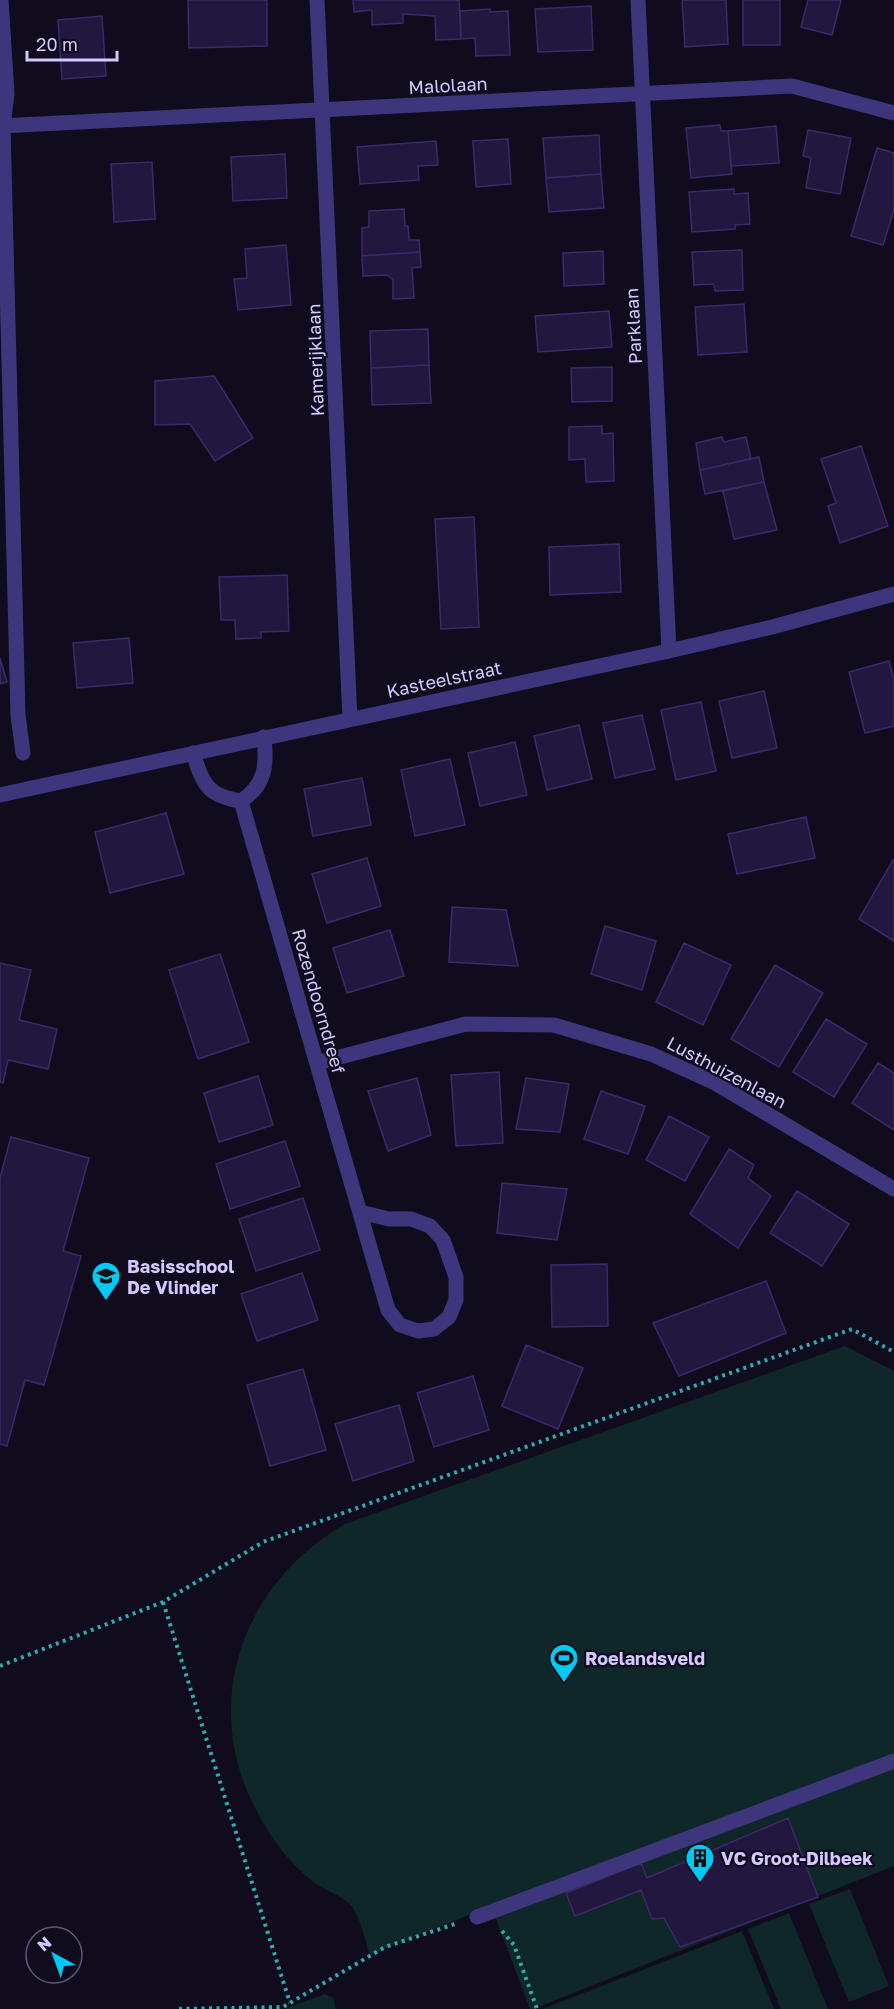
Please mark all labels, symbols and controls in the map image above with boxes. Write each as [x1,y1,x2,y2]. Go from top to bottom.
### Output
scale bar [27,24,117,62]
text: 20 m [36,33,78,55]
street label: Malolaan [408,72,488,98]
street label: Parklaan [620,287,646,365]
street label: Kamerijklaan [302,303,328,417]
street label: Kasteelstraat [385,656,503,702]
street label: Rozendoorndreef [288,926,350,1076]
street label: Lusthuizenlaan [663,1031,791,1113]
place label: Basisschool De Vlinder [127,1255,234,1298]
school or university icon: Basisschool De Vlinder [90,1260,122,1302]
sports icon: Roelandsveld [548,1642,580,1684]
place label: Roelandsveld [585,1647,705,1669]
building icon: VC Groot-Dilbeek [684,1842,716,1884]
place label: VC Groot-Dilbeek [721,1847,873,1869]
north arrow [24,1925,84,1985]
text: N [33,1932,55,1955]

